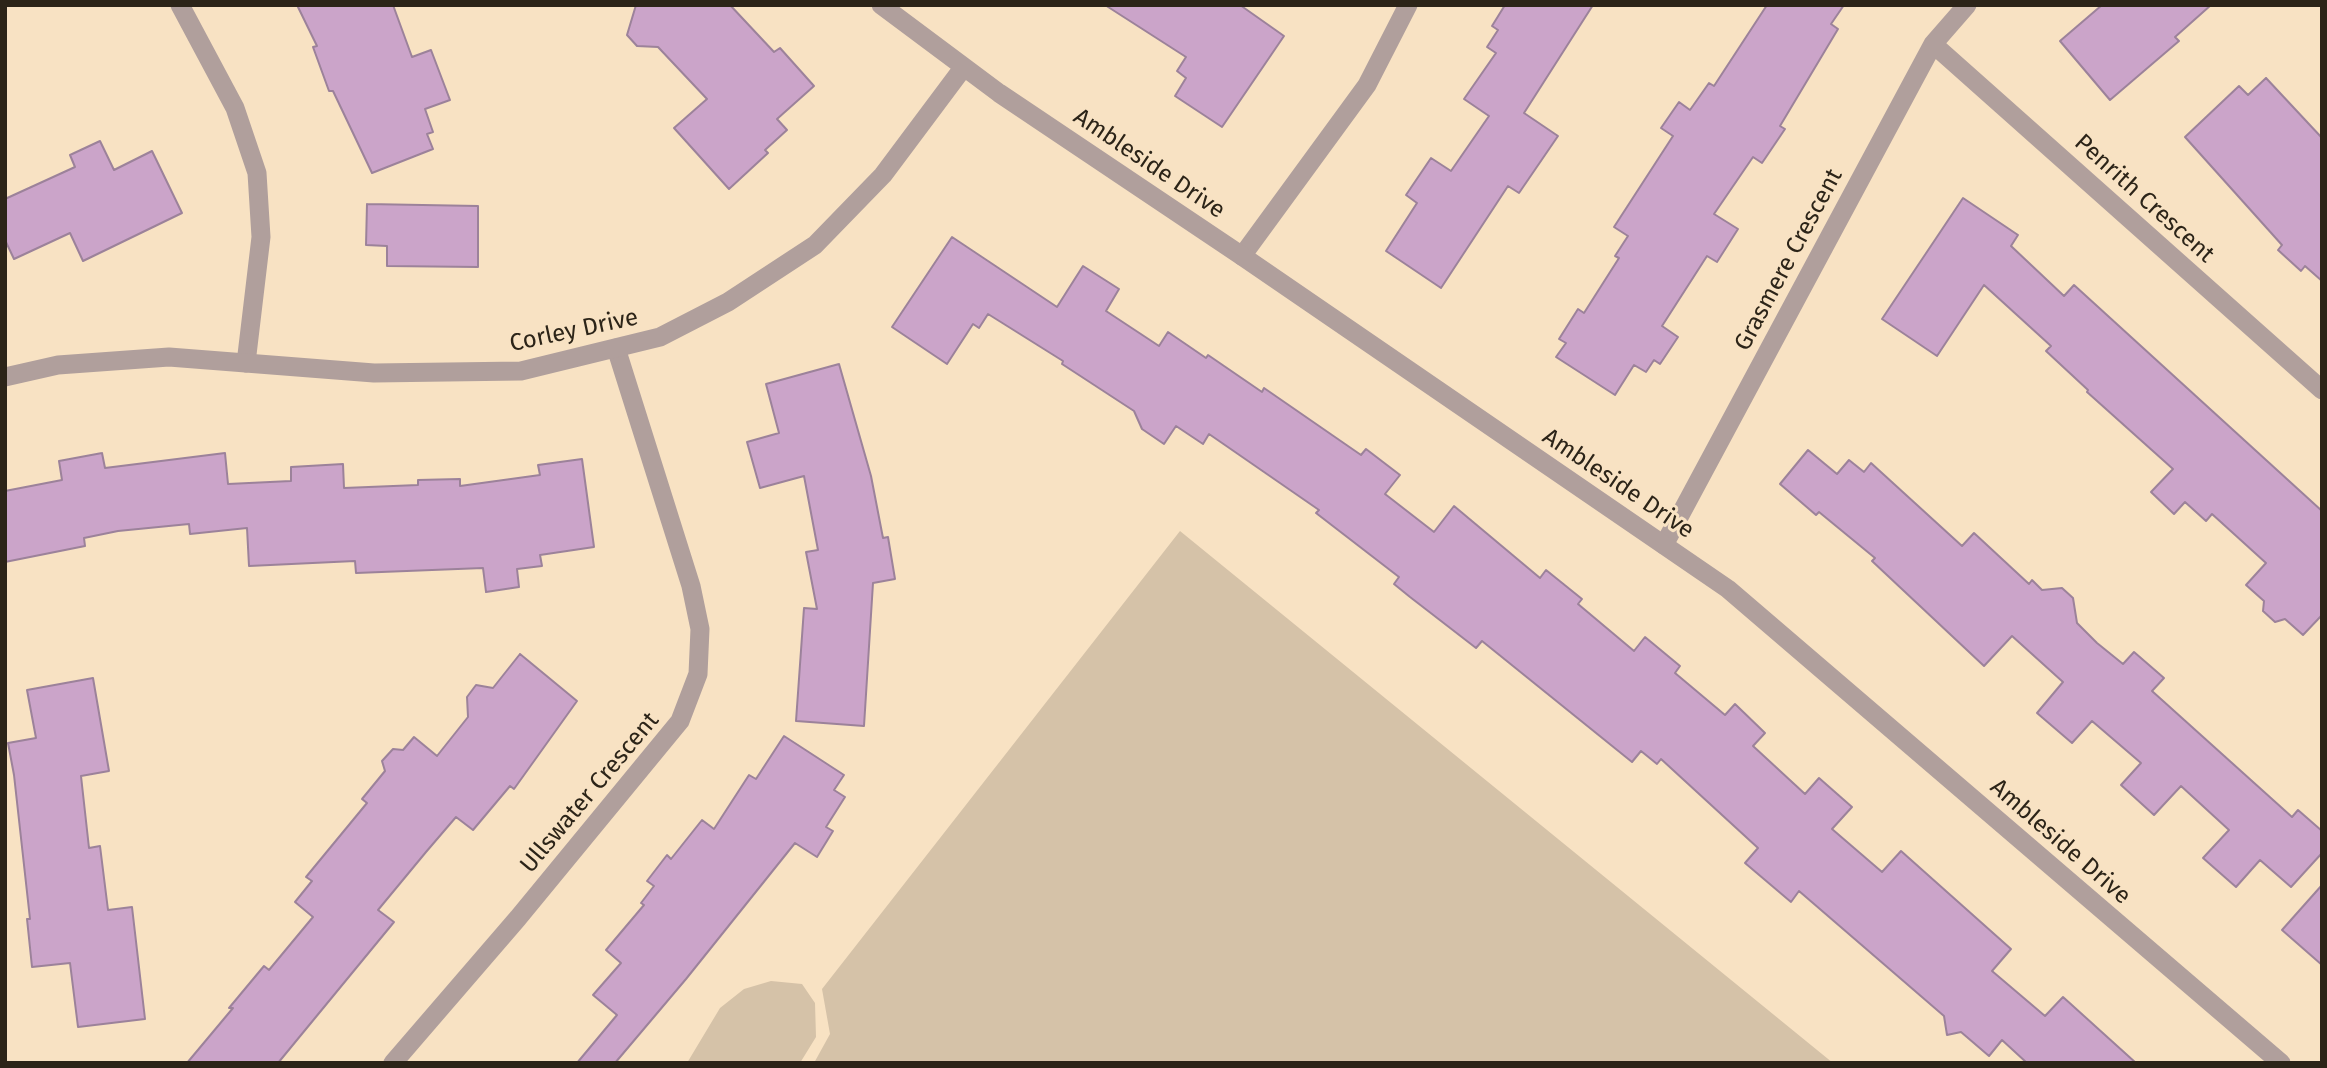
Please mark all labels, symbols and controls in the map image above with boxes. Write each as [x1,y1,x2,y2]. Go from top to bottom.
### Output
street label: Ambleside Drive [1068,103,1230,225]
street label: Penrith Crescent [2068,129,2220,269]
street label: Grasmere Crescent [1729,164,1849,356]
street label: Corley Drive [507,303,641,359]
street label: Ambleside Drive [1537,423,1699,545]
street label: Ullswater Crescent [514,707,666,879]
street label: Ambleside Drive [1984,773,2136,911]

